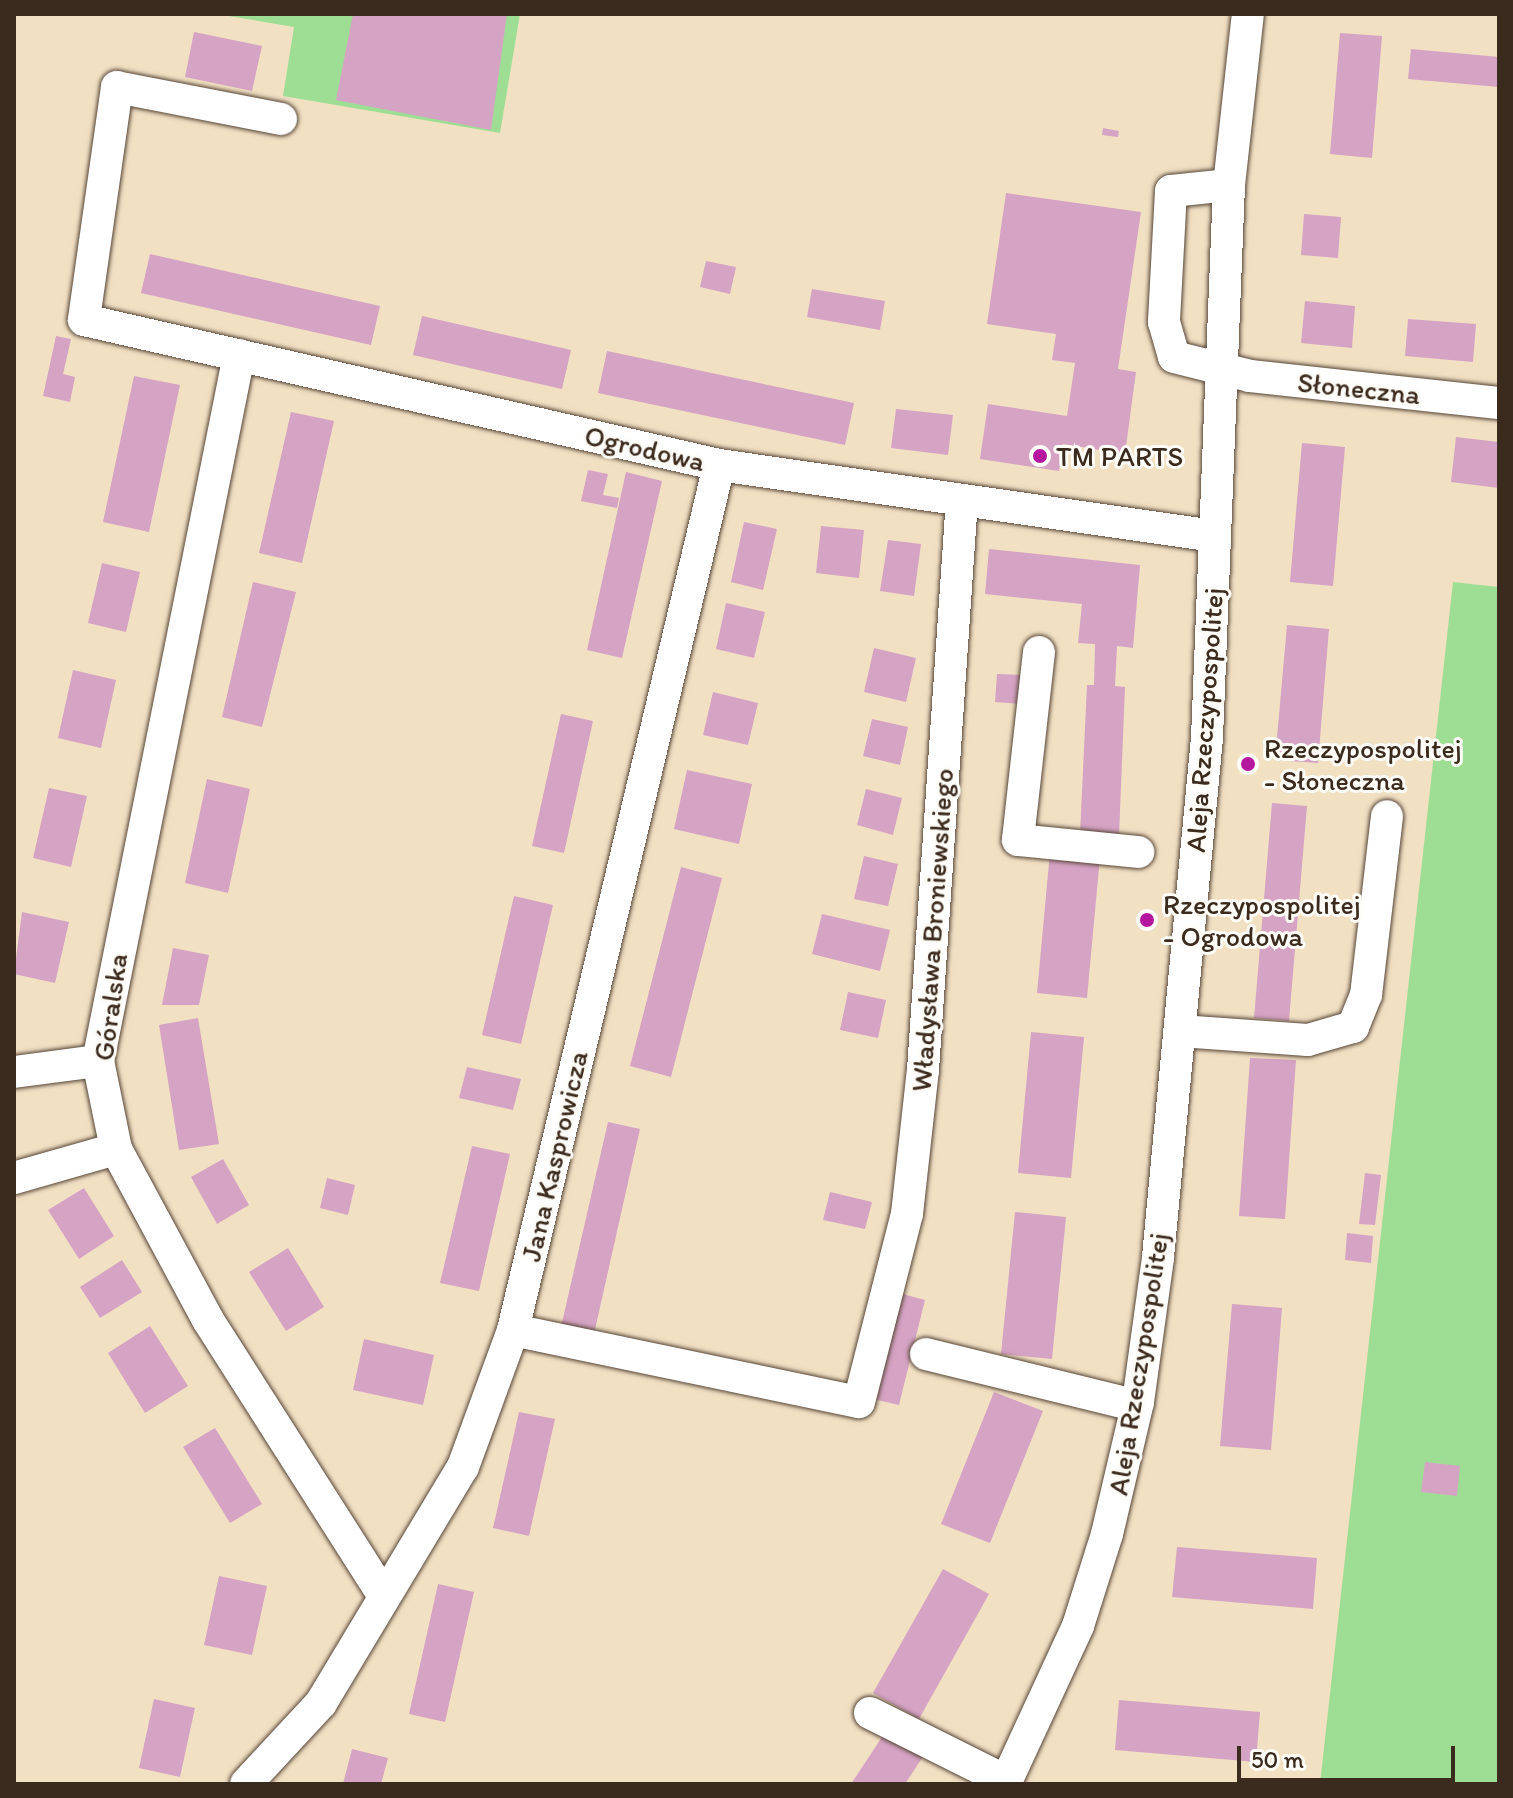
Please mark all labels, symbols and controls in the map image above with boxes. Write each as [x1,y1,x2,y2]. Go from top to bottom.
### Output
street label: Słoneczna [1296,365,1422,411]
street label: Ogrodowa [581,418,709,478]
place label: TM PARTS [1056,439,1182,473]
marker: TM PARTS [1031,447,1049,465]
street label: Aleja Rzeczypospolitej [1178,587,1230,853]
place label: Rzeczypospolitej - Słoneczna [1264,731,1462,797]
marker: Rzeczypospolitej - Słoneczna [1239,755,1257,773]
street label: Władysława Broniewskiego [904,768,960,1092]
place label: Rzeczypospolitej - Ogrodowa [1163,887,1361,953]
marker: Rzeczypospolitej - Ogrodowa [1138,911,1156,929]
street label: Góralska [86,951,134,1063]
street label: Jana Kasprowicza [514,1048,594,1264]
street label: Aleja Rzeczypospolitej [1101,1231,1175,1497]
scale bar [1241,1730,1459,1780]
text: 50 m [1251,1745,1304,1774]

